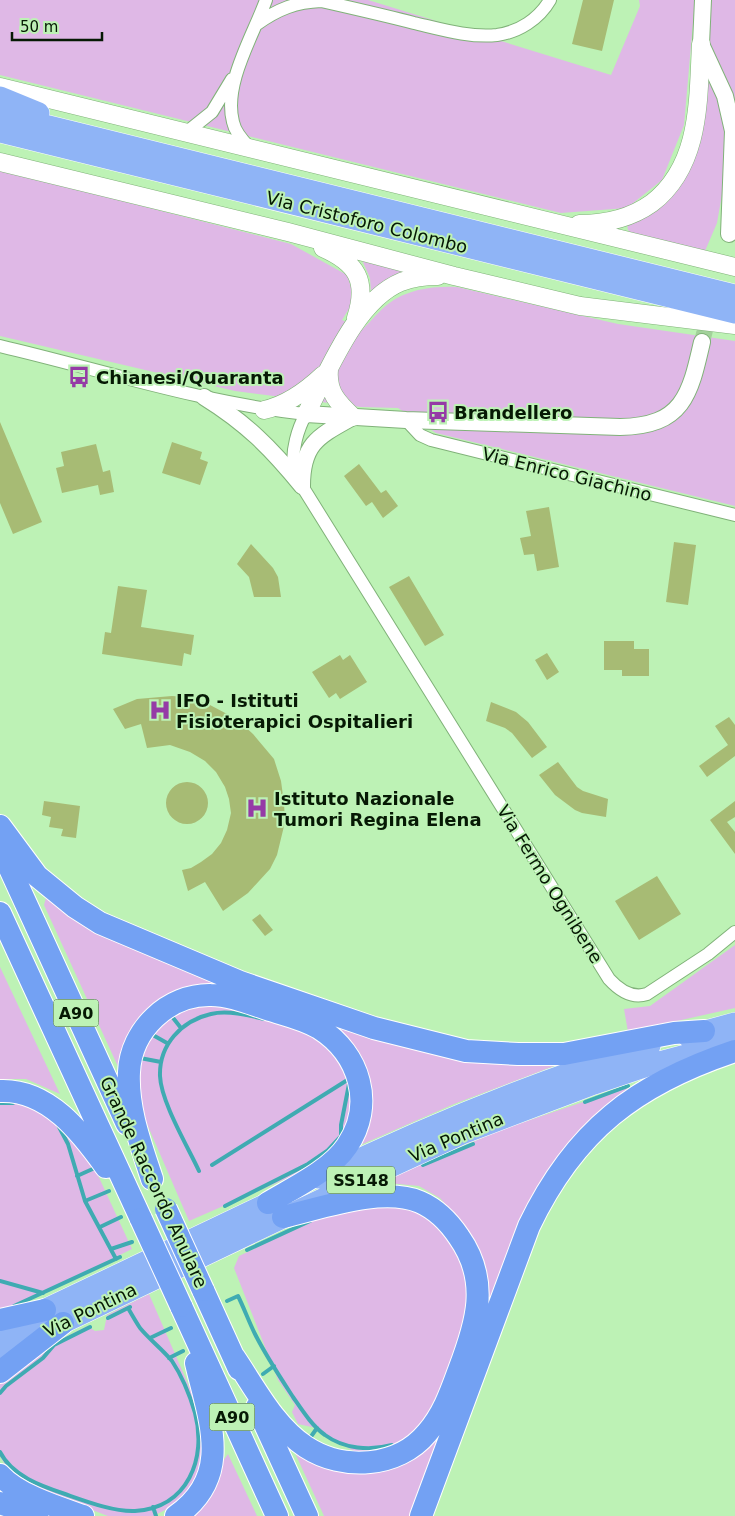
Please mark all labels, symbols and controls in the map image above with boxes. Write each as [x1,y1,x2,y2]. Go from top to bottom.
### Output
scale bar [12,10,102,42]
text: 50 m [20,18,58,36]
street label: Via Cristoforo Colombo [264,187,470,257]
bus stop icon: Chianesi/Quaranta [66,364,92,390]
place label: Chianesi/Quaranta [96,367,284,388]
bus stop icon: Brandellero [425,399,451,425]
place label: Brandellero [454,402,572,423]
street label: Via Enrico Giachino [480,443,654,505]
place label: IFO - Istituti Fisioterapici Ospitalieri [176,690,413,732]
hospital icon: IFO - Istituti Fisioterapici Ospitalieri [147,697,173,723]
place label: Istituto Nazionale Tumori Regina Elena [274,788,482,830]
hospital icon: Istituto Nazionale Tumori Regina Elena [244,795,270,821]
street label: Via Fermo Ognibene [493,801,607,967]
road number: A90 [54,1000,98,1026]
street label: Grande Raccordo Anulare [96,1073,212,1291]
street label: Via Pontina [405,1108,507,1166]
road number: SS148 [327,1166,395,1194]
street label: Via Pontina [40,1278,140,1342]
road number: A90 [210,1404,254,1430]

